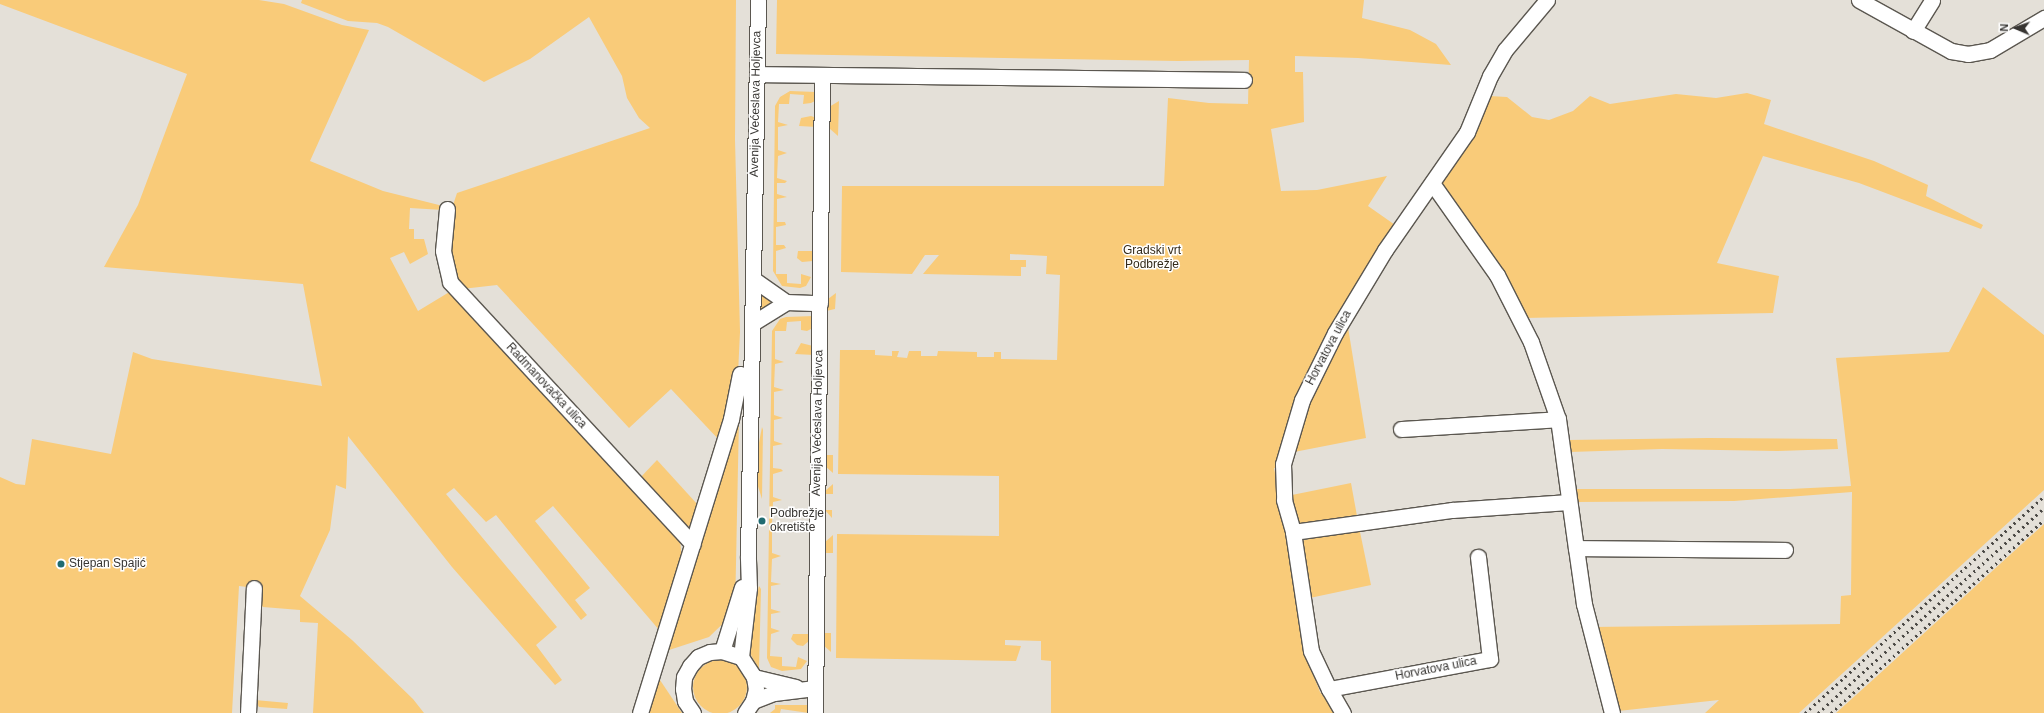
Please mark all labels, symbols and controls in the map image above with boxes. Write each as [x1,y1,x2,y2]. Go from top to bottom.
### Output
north arrow [1996,8,2036,48]
text: N [1998,23,2010,32]
street label: Avenija Većeslava Holjevca [748,31,764,177]
park label: Gradski vrt Podbrežje [1123,244,1181,272]
street label: Horvatova ulica [1303,308,1355,388]
street label: Radmanovačka ulica [503,340,589,432]
street label: Avenija Većeslava Holjevca [810,350,826,496]
place label: Podbrežje okretište [770,507,824,535]
marker: Podbrežje okretište [757,516,767,526]
place label: Stjepan Spajić [69,557,146,571]
marker: Stjepan Spajić [56,559,66,569]
street label: Horvatova ulica [1394,654,1478,684]

